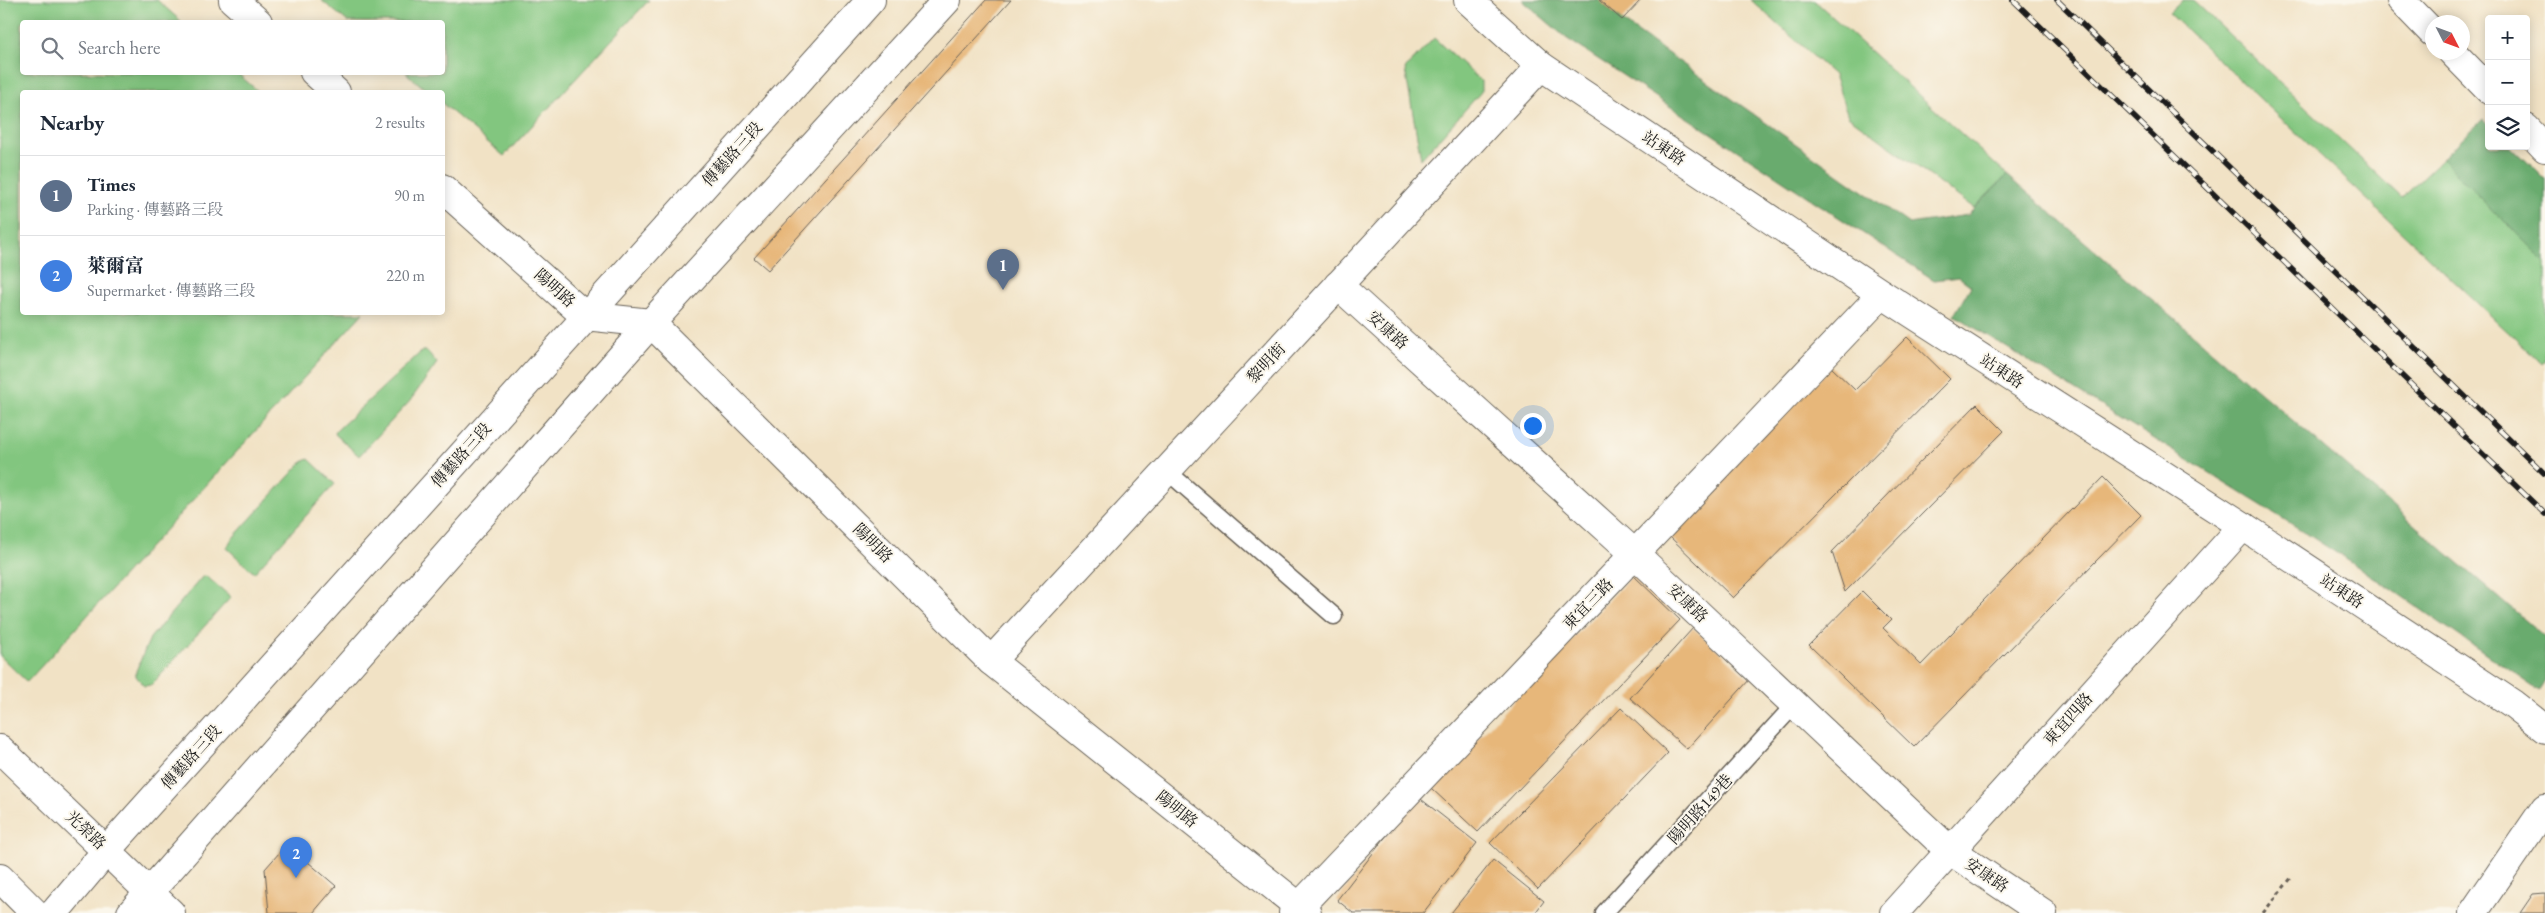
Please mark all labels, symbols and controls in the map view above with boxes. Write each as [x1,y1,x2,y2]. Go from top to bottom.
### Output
north arrow [2425,15,2470,60]
map controls [2485,15,2530,150]
button: + [2485,15,2530,60]
search box [20,20,445,75]
icon: search [38,34,66,62]
text: Search here [78,35,160,60]
button: − [2485,60,2530,105]
button: layers [2485,105,2530,150]
text: Nearby [40,109,104,136]
text: 2 results [375,112,425,133]
street label: 傳藝路三段 [697,117,767,191]
street label: 站東路 [1638,126,1690,170]
text: Times [87,172,136,197]
text: 1 [52,185,60,206]
text: 90 m [394,185,425,206]
text: Parking · 傳藝路三段 [87,199,223,220]
pin: 1 [987,249,1019,290]
text: 萊爾富 [87,253,144,278]
street label: 陽明路 [530,264,580,312]
text: 2 [52,265,60,286]
text: 220 m [386,265,425,286]
text: Supermarket · 傳藝路三段 [87,280,255,301]
street label: 安康路 [1363,306,1413,354]
street label: 黎明街 [1242,338,1290,388]
street label: 站東路 [1976,349,2028,393]
your location [1520,413,1546,439]
street label: 傳藝路三段 [426,418,496,492]
street label: 陽明路 [849,519,897,567]
street label: 站東路 [2316,569,2368,613]
street label: 東宜三路 [1558,574,1618,634]
street label: 安康路 [1663,579,1713,627]
street label: 東宜四路 [2039,688,2097,750]
street label: 傳藝路三段 [156,720,226,794]
street label: 陽明路149巷 [1663,770,1737,848]
street label: 陽明路 [1152,786,1202,832]
street label: 光榮路 [61,806,111,854]
pin: 2 [280,837,312,878]
street label: 安康路 [1961,853,2013,897]

